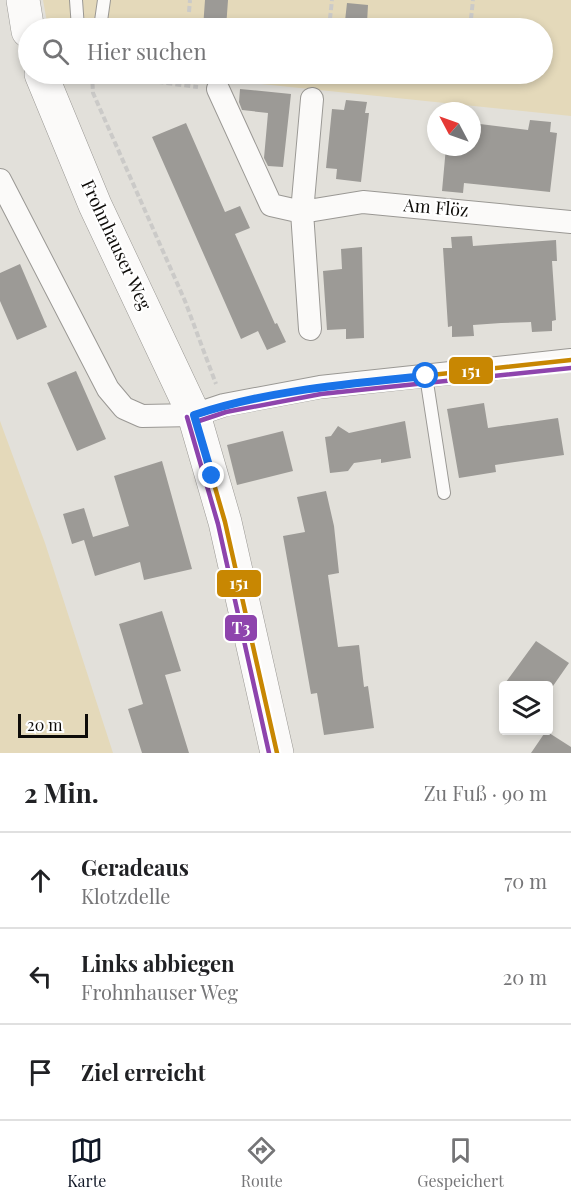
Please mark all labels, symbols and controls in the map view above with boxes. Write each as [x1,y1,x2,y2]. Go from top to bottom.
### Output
search box [18,18,553,84]
icon: search [39,35,72,68]
text: Hier suchen [87,36,207,66]
north arrow [427,102,481,156]
street label: Frohnhauser Weg [76,175,158,314]
street label: Am Flöz [402,192,470,222]
line badge: 151 [448,356,494,385]
text: 151 [461,360,481,381]
route start [412,362,438,388]
route end [198,462,224,488]
line badge: 151 [216,569,262,598]
text: 151 [229,572,249,593]
line badge: T3 [224,614,258,642]
text: T3 [232,617,250,638]
map controls [499,681,553,735]
button: layers [499,681,553,735]
scale bar [18,711,88,738]
text: 20 m [27,714,62,735]
text: 2 Min. [24,775,99,810]
text: Zu Fuß · 90 m [424,779,547,806]
text: Geradeaus [81,852,189,882]
icon: ahead [24,864,57,897]
text: 70 m [504,867,547,894]
text: Klotzdelle [81,882,170,909]
text: Links abbiegen [81,948,235,978]
icon: left [24,960,57,993]
text: 20 m [503,963,547,990]
text: Frohnhauser Weg [81,978,238,1005]
icon: arrive [24,1056,57,1089]
text: Ziel erreicht [81,1057,205,1087]
tab: Karte [67,1134,106,1191]
tab: Route [241,1134,283,1191]
tab: Gespeichert [417,1134,504,1191]

